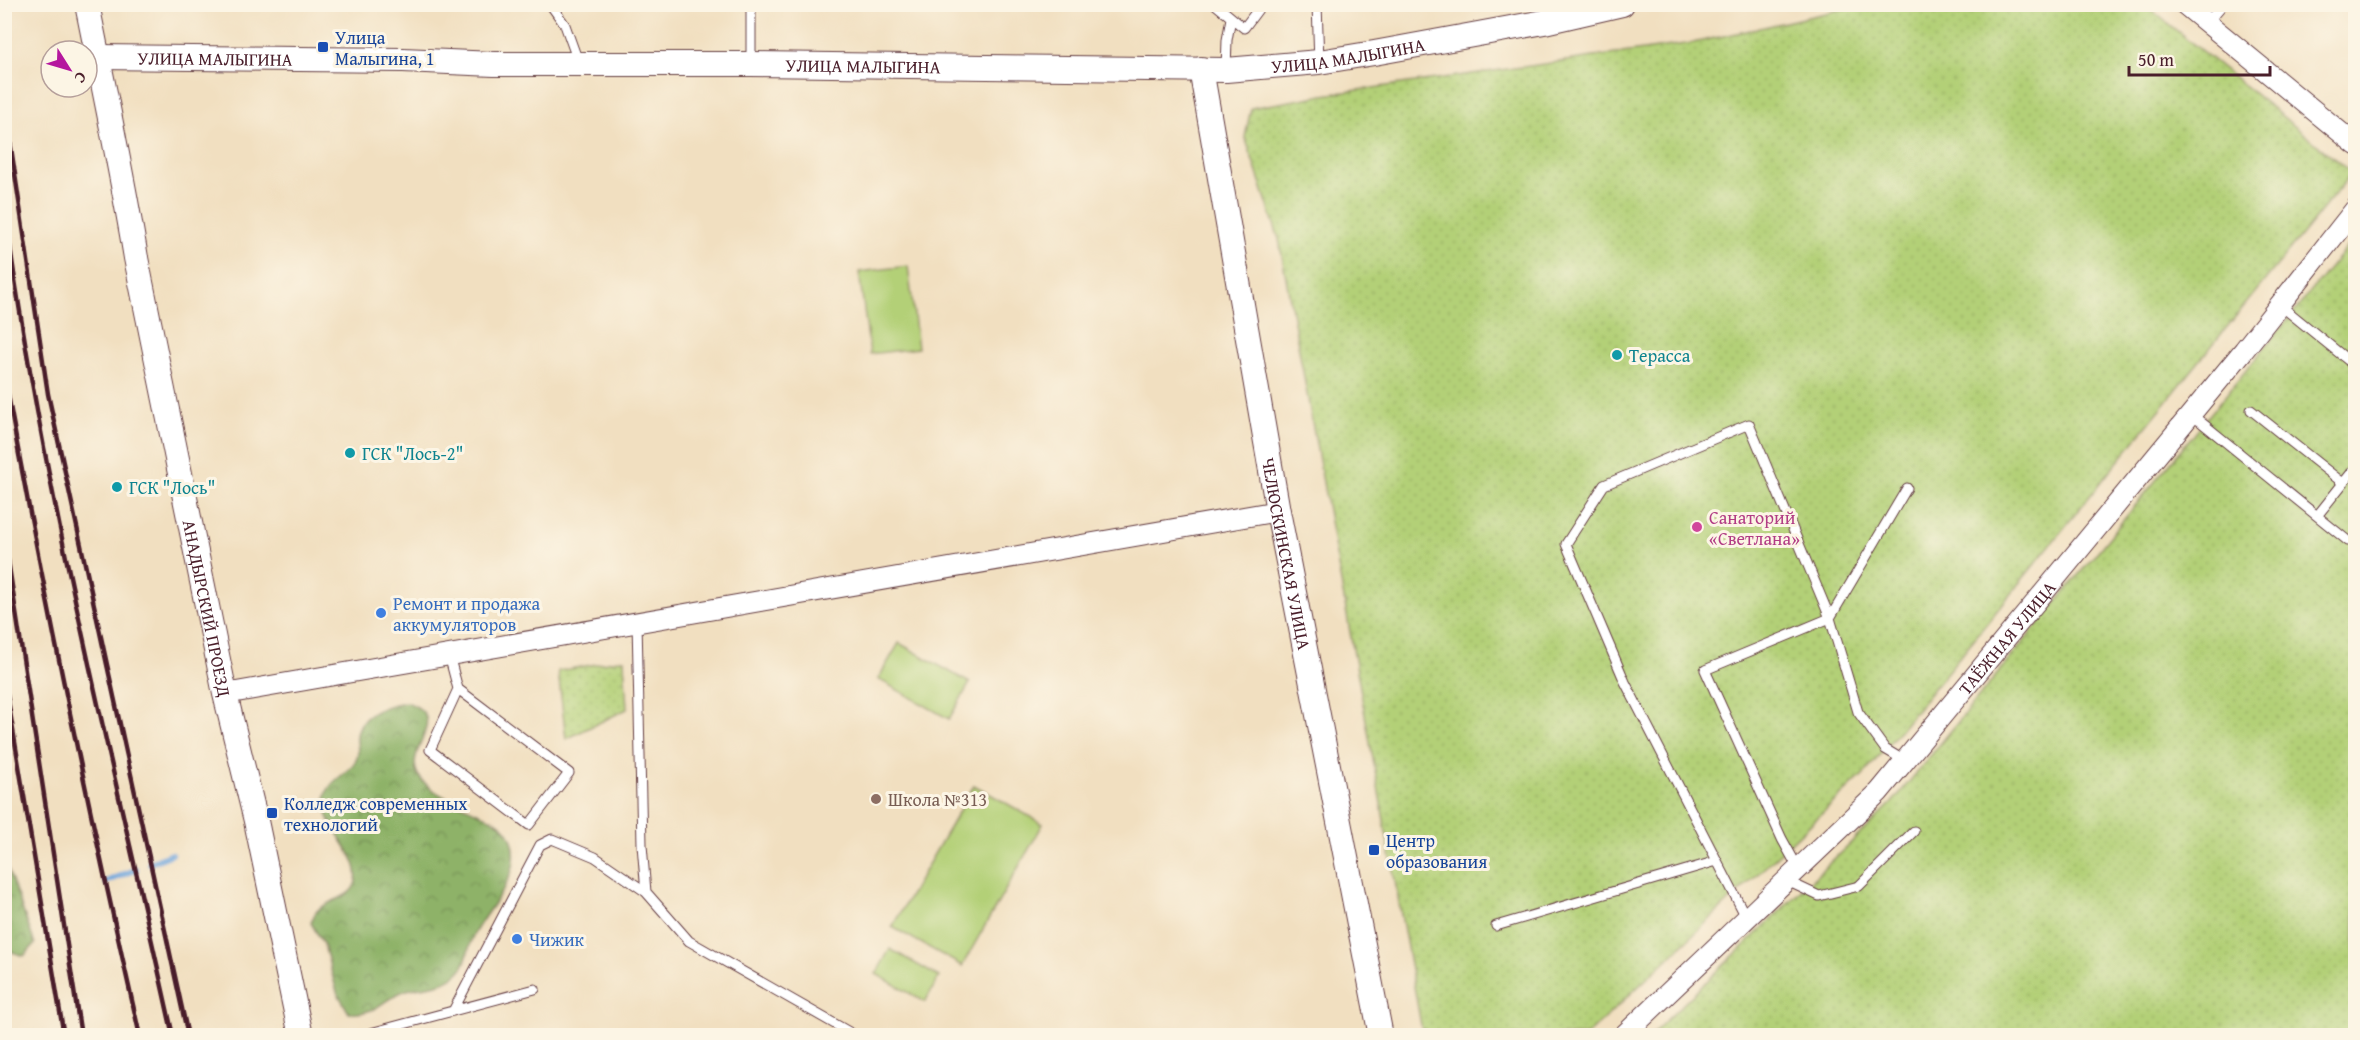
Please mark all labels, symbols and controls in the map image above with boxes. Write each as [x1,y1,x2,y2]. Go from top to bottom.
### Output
place label: Улица Малыгина, 1 [335,24,435,72]
street label: УЛИЦА МАЛЫГИНА [1270,30,1427,80]
north arrow [39,39,99,99]
scale bar [2129,39,2270,77]
marker: Улица Малыгина, 1 [316,40,330,54]
street label: УЛИЦА МАЛЫГИНА [137,44,293,72]
text: 50 m [2138,46,2174,73]
street label: УЛИЦА МАЛЫГИНА [785,51,941,80]
text: С [69,67,93,89]
place label: Терасса [1629,342,1691,369]
marker: Терасса [1610,348,1624,362]
place label: ГСК "Лось-2" [362,440,463,467]
marker: ГСК "Лось-2" [343,446,357,460]
street label: ЧЕЛЮСКИНСКАЯ УЛИЦА [1255,455,1318,652]
place label: ГСК "Лось" [129,474,215,501]
marker: ГСК "Лось" [110,480,124,494]
place label: Санаторий «Светлана» [1709,504,1800,552]
street label: АНАДЫРСКИЙ ПРОЕЗД [176,517,239,699]
marker: Санаторий «Светлана» [1690,520,1704,534]
street label: ТАЁЖНАЯ УЛИЦА [1951,575,2062,700]
place label: Ремонт и продажа аккумуляторов [393,590,541,638]
marker: Ремонт и продажа аккумуляторов [374,606,388,620]
place label: Школа №313 [888,786,987,813]
place label: Колледж современных технологий [284,790,468,838]
marker: Школа №313 [869,792,883,806]
marker: Колледж современных технологий [265,806,279,820]
place label: Центр образования [1386,827,1487,875]
marker: Центр образования [1367,843,1381,857]
place label: Чижик [529,926,585,953]
marker: Чижик [510,932,524,946]

